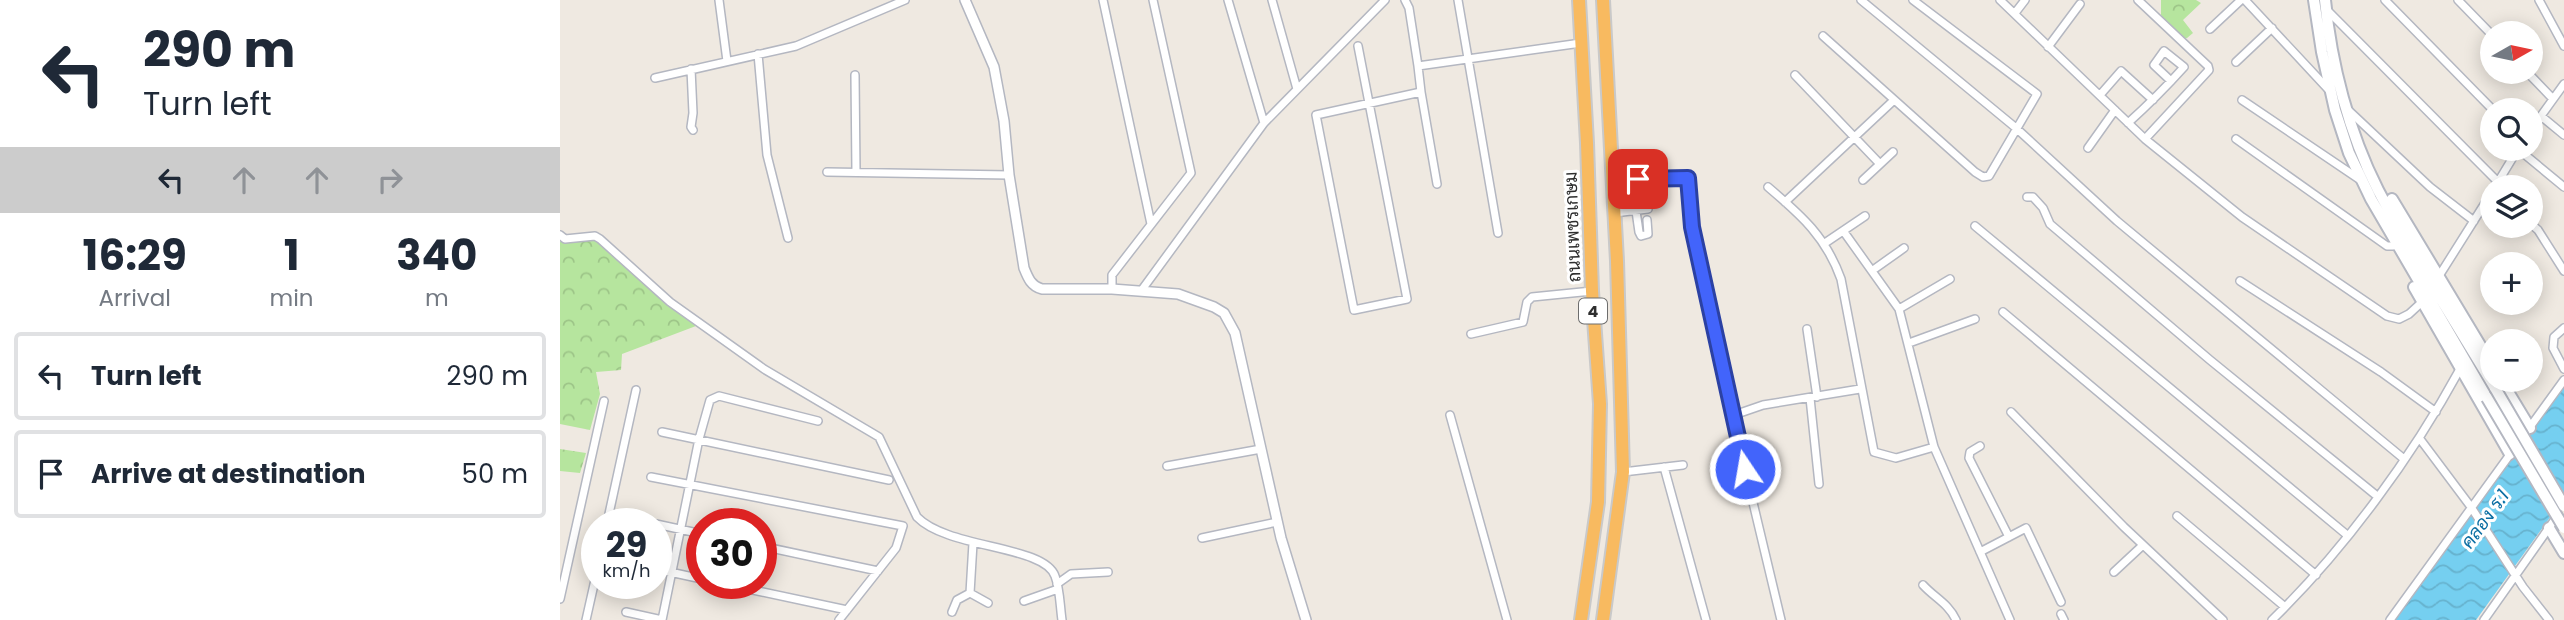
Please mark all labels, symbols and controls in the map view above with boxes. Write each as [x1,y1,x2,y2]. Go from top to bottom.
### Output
text: 290 m [143,16,295,84]
north arrow [2480,21,2543,84]
map controls [2480,21,2543,392]
icon: left [28,28,119,119]
text: Turn left [143,81,272,126]
button: search [2480,98,2543,161]
pin [1608,149,1668,209]
icon: arrive [1619,160,1657,198]
icon: left [152,161,190,199]
icon: ahead [225,161,263,199]
icon: ahead [298,161,336,199]
icon: right [371,161,409,199]
street label: ถนนเพชรเกษม [1558,171,1586,283]
button: layers [2480,175,2543,238]
text: 16:29 [83,226,187,285]
text: 1 [284,226,299,285]
text: 340 [396,226,477,285]
button: + [2480,252,2543,315]
text: Arrival [99,282,171,314]
text: min [269,282,314,314]
text: m [425,282,449,314]
road number: 4 [1579,298,1607,324]
button: − [2480,329,2543,392]
icon: left [32,357,70,395]
text: Turn left [91,358,202,394]
text: 290 m [447,358,528,394]
position arrow [1708,432,1782,506]
icon: arrive [32,455,70,493]
text: Arrive at destination [91,456,366,492]
text: 50 m [462,456,528,492]
water label: คลอง ร.1 [2454,484,2516,554]
speed limit sign: 30 [686,508,777,599]
text: 29 [606,520,647,569]
text: km/h [603,558,650,583]

